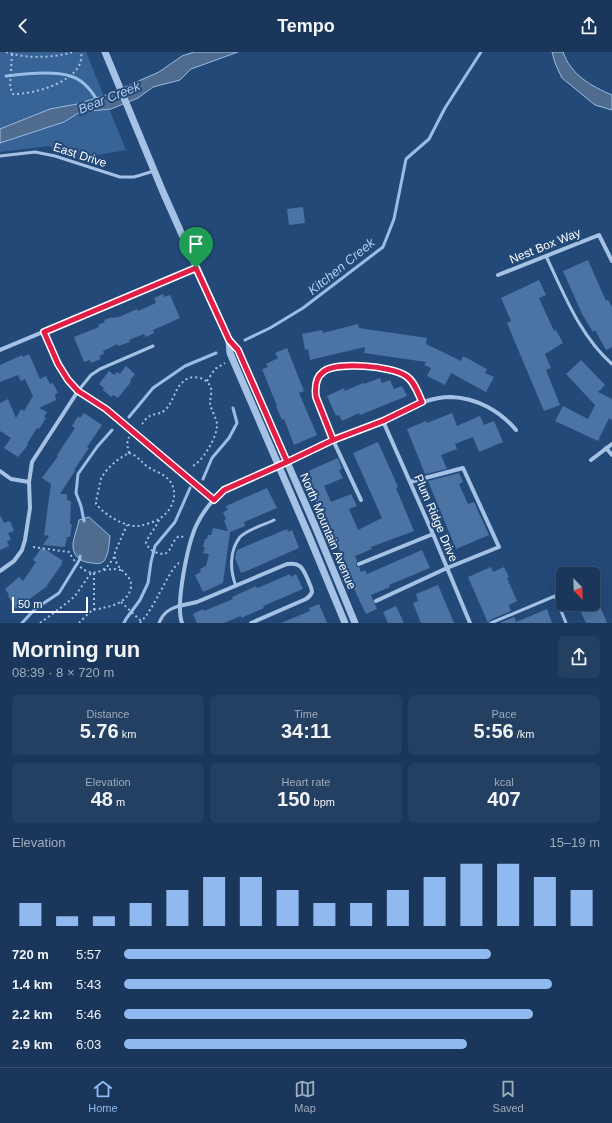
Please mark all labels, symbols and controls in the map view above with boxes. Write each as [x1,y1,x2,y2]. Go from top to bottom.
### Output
icon: back [12,15,34,37]
icon: share [578,15,600,37]
text: Tempo [277,16,335,36]
water label: Bear Creek [76,78,144,117]
street label: East Drive [52,140,109,170]
street label: Nest Box Way [507,225,583,267]
pin [179,227,213,268]
icon: arrive [185,233,207,255]
water label: Kitchen Creek [305,234,379,298]
street label: North Mountain Avenue [297,471,359,592]
street label: Plum Ridge Drive [411,472,461,564]
north arrow [556,567,600,611]
map controls [556,567,600,611]
scale bar [12,595,88,614]
text: 50 m [18,598,42,610]
button: share [558,636,600,678]
text: Morning run [12,637,140,662]
text: 08:39 · 8 × 720 m [12,665,114,680]
text: Distance [87,708,129,720]
text: Time [294,708,318,720]
text: Pace [491,708,517,720]
text: 5.76 [80,720,119,742]
text: 34:11 [281,720,331,742]
text: 5:56 [474,720,514,742]
text: km [119,728,136,740]
text: /km [514,728,534,740]
text: Elevation [85,776,131,788]
text: Heart rate [282,776,330,788]
text: kcal [494,776,514,788]
text: 48 [91,788,113,810]
text: 150 [277,788,310,810]
text: 407 [487,788,521,810]
text: m [113,796,125,808]
text: bpm [310,796,335,808]
text: Elevation [12,835,65,850]
text: 15–19 m [549,835,600,850]
text: 720 m [12,947,49,962]
text: 5:57 [76,947,101,962]
text: 1.4 km [12,977,52,992]
text: 5:43 [76,977,101,992]
text: 2.2 km [12,1007,52,1022]
text: 5:46 [76,1007,101,1022]
text: 2.9 km [12,1037,52,1052]
text: 6:03 [76,1037,101,1052]
tab: Home [88,1078,118,1114]
tab: Map [294,1078,316,1114]
tab: Saved [493,1078,524,1114]

